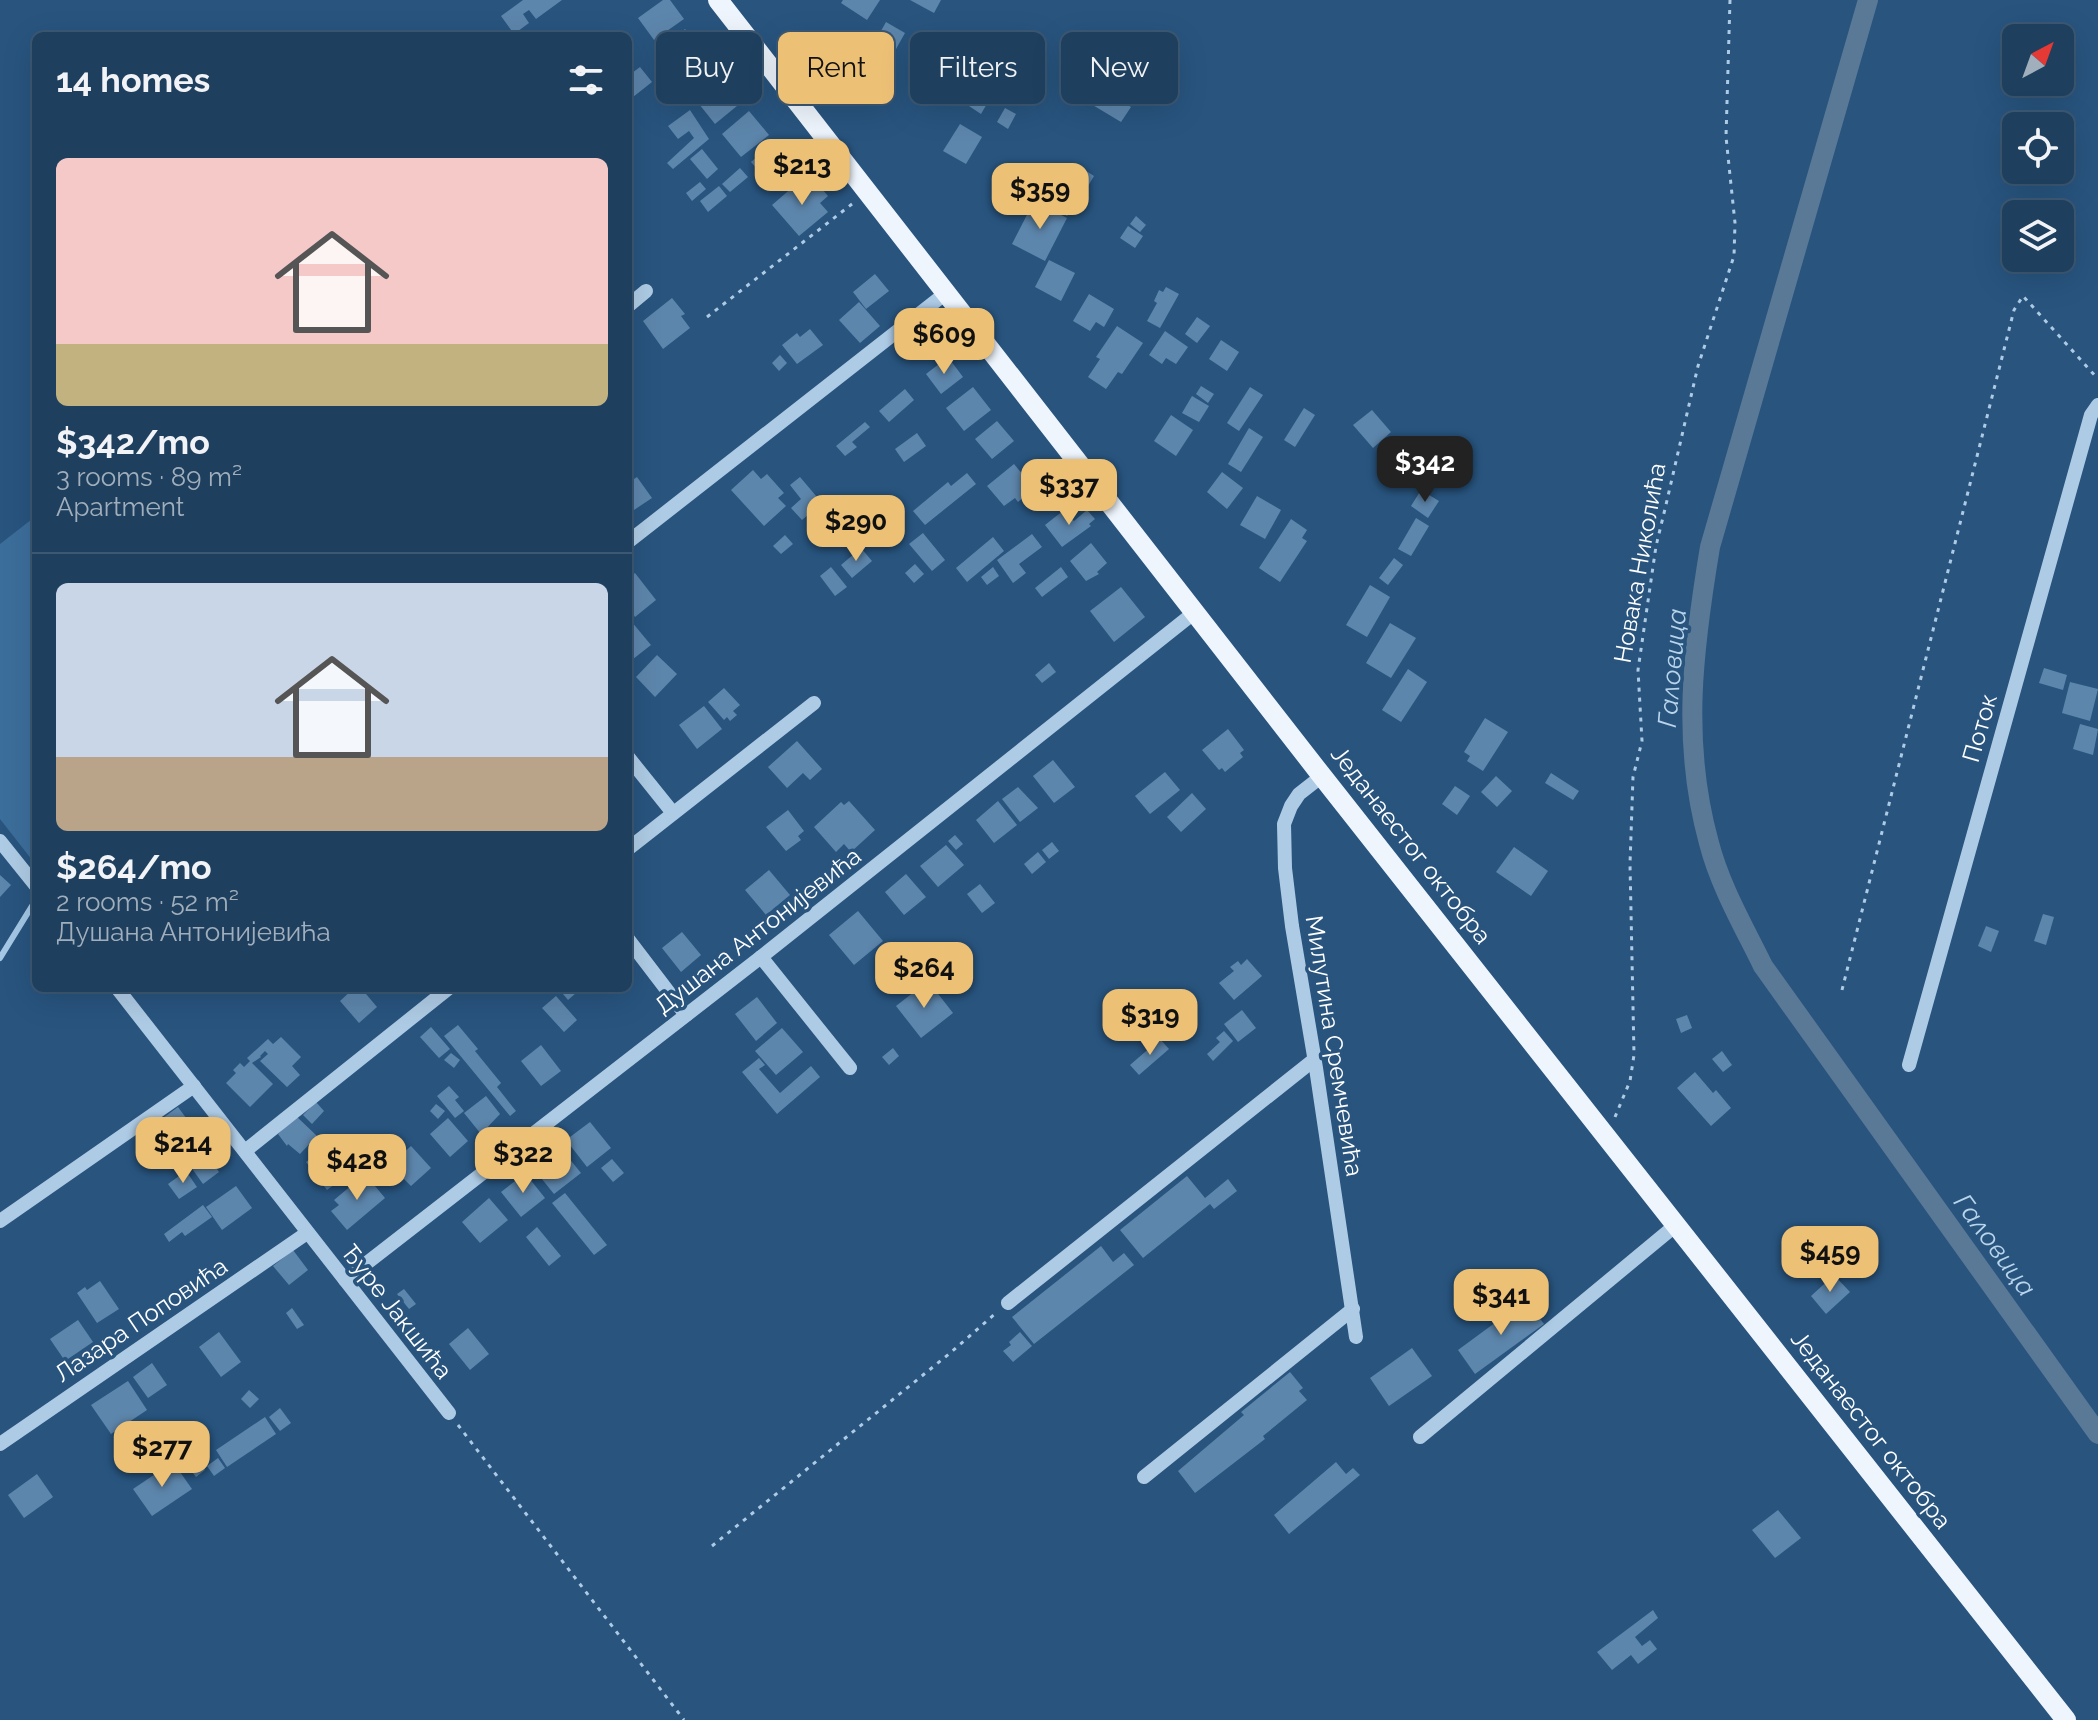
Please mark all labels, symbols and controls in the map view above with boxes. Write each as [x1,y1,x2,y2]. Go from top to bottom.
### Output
north arrow [2002,24,2074,96]
map controls [2002,24,2074,272]
chip: Buy [656,32,762,104]
chip: Rent [778,32,894,104]
chip: Filters [910,32,1045,104]
chip: New [1061,32,1178,104]
icon: filters [564,58,608,102]
text: 14 homes [56,60,210,100]
button: locate [2002,112,2074,184]
pin: $213 [755,139,849,207]
text: $213 [773,150,831,180]
pin: $359 [993,163,1087,231]
text: $359 [1010,174,1070,204]
button: layers [2002,200,2074,272]
icon: home [260,210,404,354]
pin: $609 [897,308,991,376]
text: $609 [912,319,976,349]
text: $342/mo [56,422,210,462]
pin: $342 [1378,436,1472,504]
text: $342 [1395,447,1455,477]
pin: $337 [1022,459,1116,527]
street label: Новака Николића [1608,461,1671,665]
text: 3 rooms · 89 m² [56,462,242,492]
text: $337 [1039,470,1099,500]
text: Apartment [56,492,185,522]
pin: $290 [809,495,903,563]
text: $290 [825,506,887,536]
water label: Галовица [1652,608,1692,728]
icon: home [260,635,404,779]
street label: Поток [1956,690,2003,765]
street label: Једанаестог октобра [1325,740,1498,949]
street label: Душана Антонијевића [649,841,867,1020]
text: $264/mo [56,847,212,887]
text: 2 rooms · 52 m² [56,887,239,917]
street label: Милутина Сремчевића [1300,913,1369,1178]
text: Душана Антонијевића [56,917,331,947]
pin: $264 [877,942,971,1010]
text: $264 [893,953,955,983]
pin: $319 [1103,989,1197,1057]
text: $319 [1120,1000,1180,1030]
pin: $214 [136,1117,230,1185]
pin: $322 [476,1127,570,1195]
text: $214 [154,1128,212,1158]
pin: $428 [310,1134,404,1202]
text: $322 [493,1138,553,1168]
text: $428 [326,1145,388,1175]
water label: Галовица [1948,1188,2042,1302]
pin: $459 [1783,1226,1877,1294]
text: $459 [1799,1237,1861,1267]
street label: Ђуре Јакшића [336,1239,459,1385]
street label: Лазара Поповића [49,1251,233,1388]
pin: $341 [1454,1269,1548,1337]
text: $341 [1472,1280,1530,1310]
street label: Једанаестог октобра [1785,1325,1958,1534]
pin: $277 [115,1421,209,1489]
text: $277 [132,1432,192,1462]

